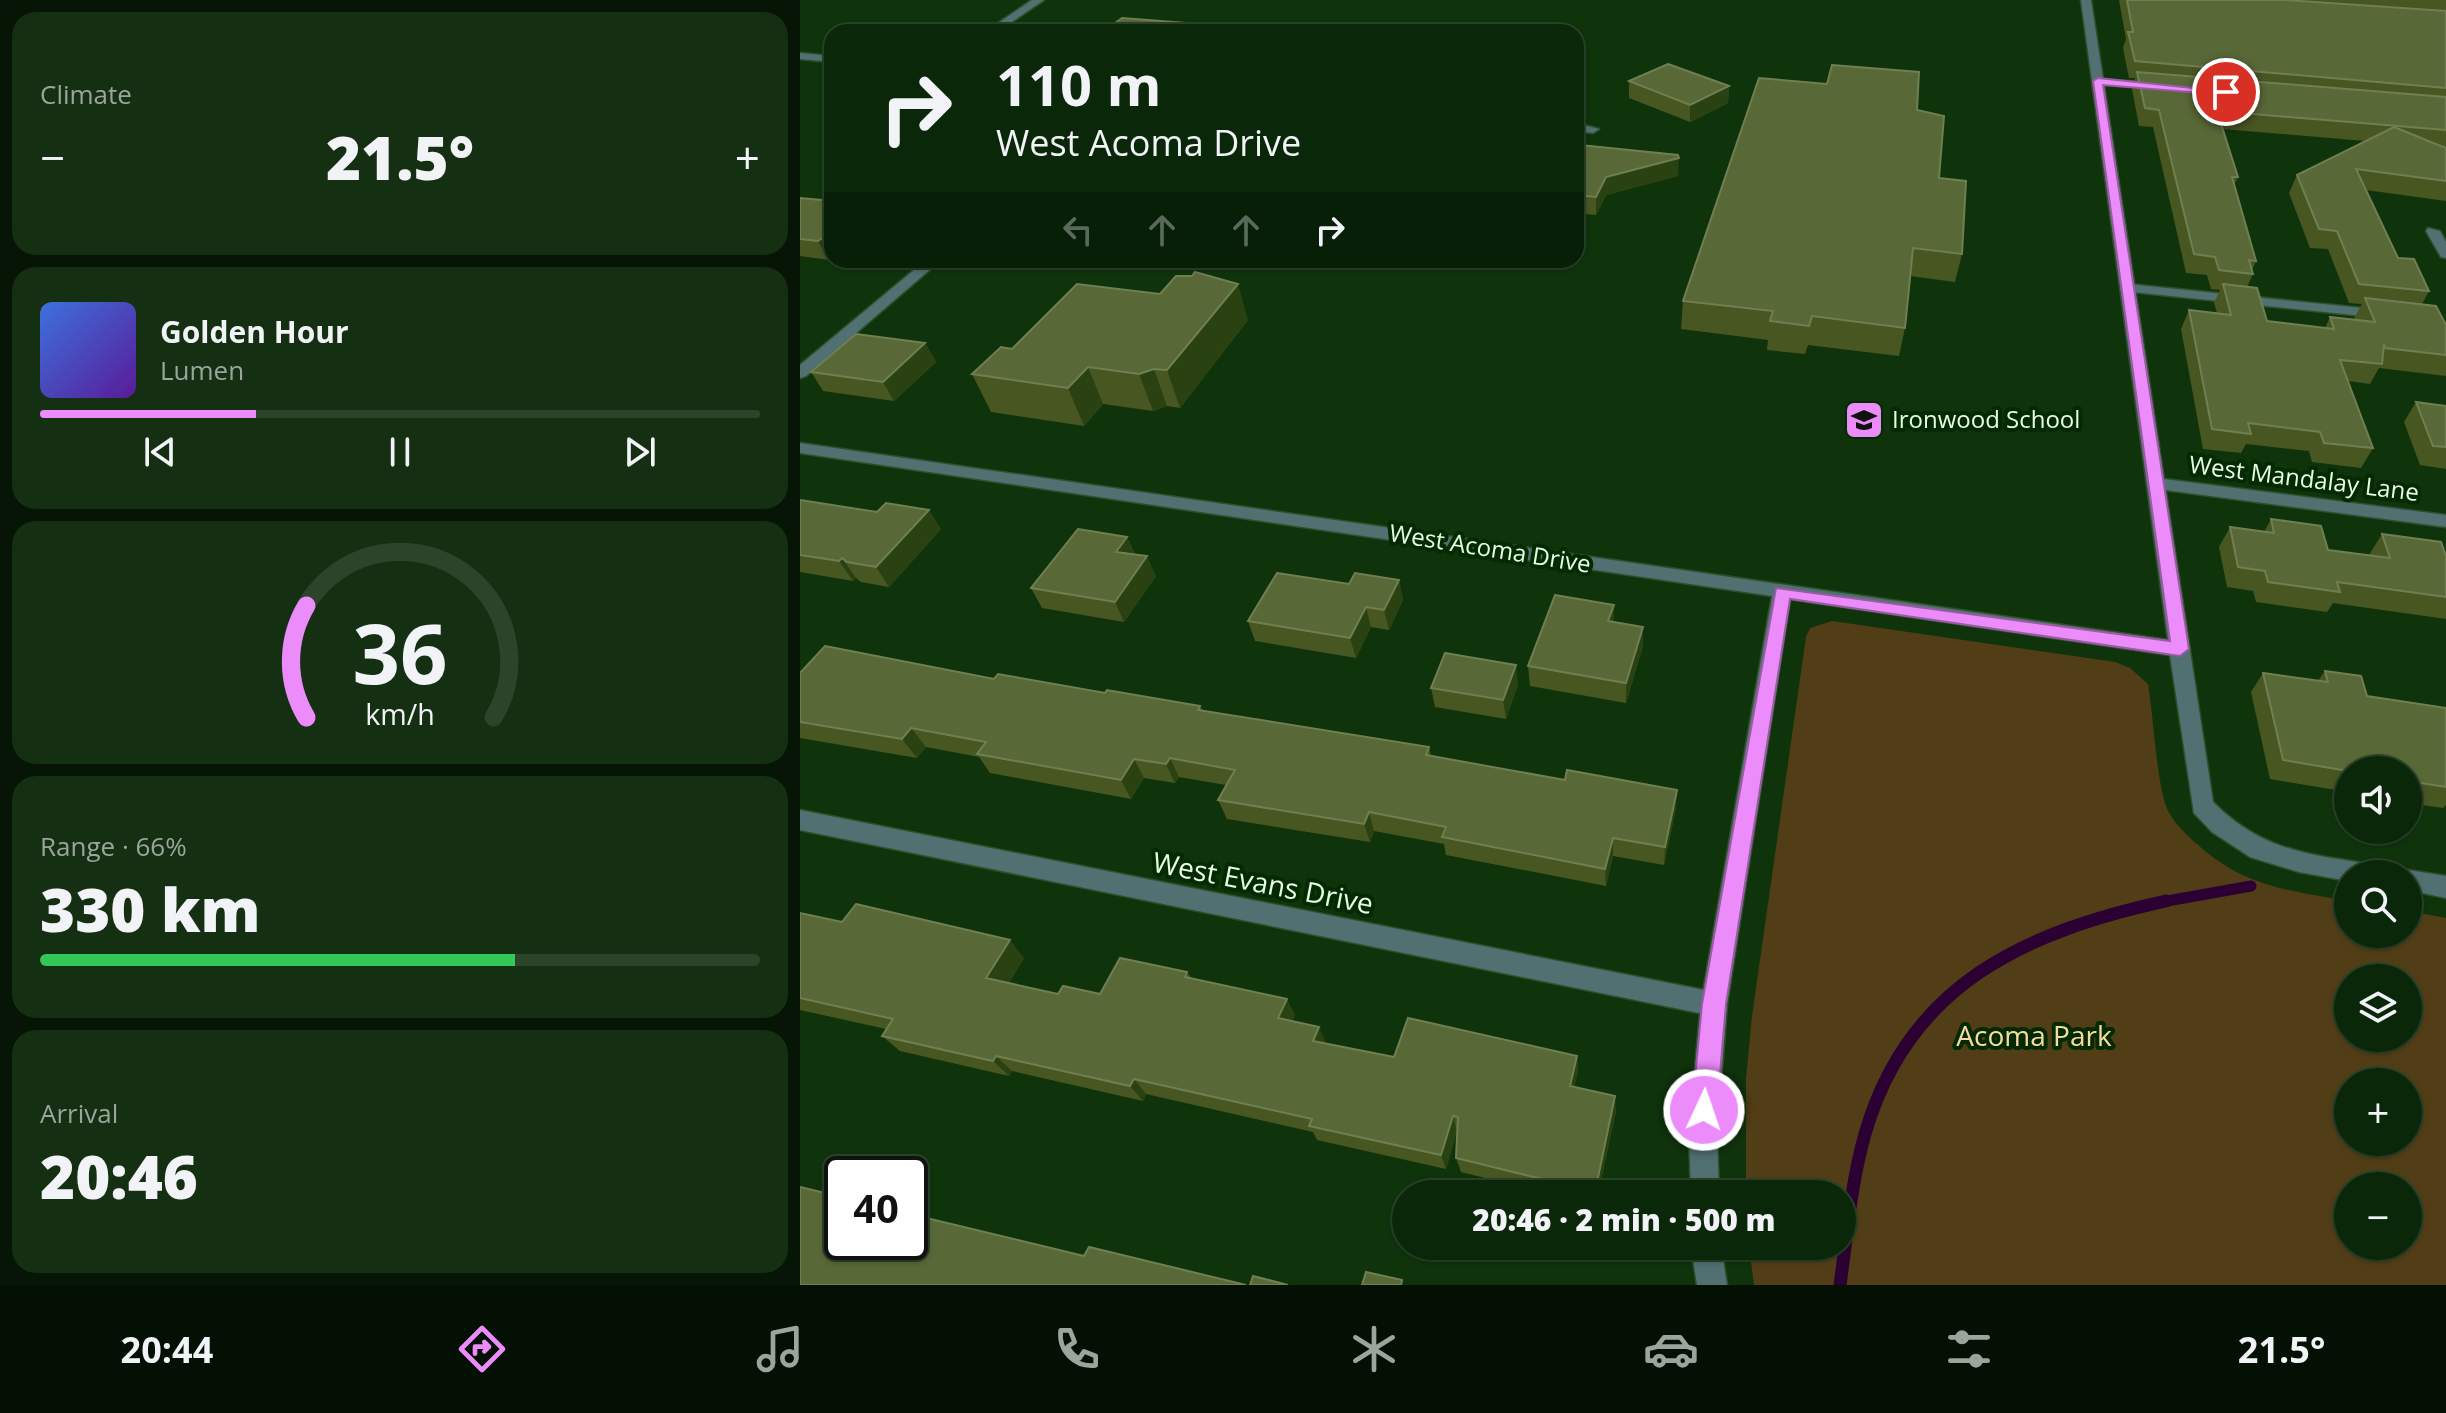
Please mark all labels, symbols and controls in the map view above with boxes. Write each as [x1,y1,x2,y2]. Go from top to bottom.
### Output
text: 110 m [996,46,1162,122]
icon: right [864,56,968,160]
pin [2192,58,2260,126]
icon: arrive [2204,70,2248,114]
text: Climate [40,76,132,112]
text: 21.5° [326,116,474,198]
text: West Acoma Drive [996,118,1301,167]
text: − [40,127,65,187]
text: + [735,127,760,187]
icon: left [1056,208,1100,252]
icon: ahead [1140,208,1184,252]
icon: ahead [1224,208,1268,252]
icon: right [1308,208,1352,252]
text: Golden Hour [160,311,349,352]
text: Lumen [160,352,244,388]
school or university icon: Ironwood School [1843,399,1885,441]
place label: Ironwood School [1892,402,2080,435]
icon: previous [138,430,182,474]
icon: pause [378,430,422,474]
icon: next [618,430,662,474]
street label: West Mandalay Lane [2187,447,2421,508]
street label: West Acoma Drive [1387,515,1593,580]
text: 36 [352,595,448,708]
text: km/h [365,695,435,734]
map controls [2334,756,2422,1260]
button: sound [2334,756,2422,844]
text: Range · 66% [40,828,187,864]
street label: West Evans Drive [1150,842,1377,922]
button: search [2334,860,2422,948]
text: 330 km [40,868,261,950]
button: layers [2334,964,2422,1052]
park label: Acoma Park [1956,1016,2112,1054]
position arrow [1662,1068,1746,1152]
button: + [2334,1068,2422,1156]
text: Arrival [40,1095,118,1131]
text: 20:46 [40,1135,198,1217]
speed limit sign: 40 [824,1156,928,1260]
button: − [2334,1172,2422,1260]
text: 20:46 · 2 min · 500 m [1472,1199,1776,1240]
icon: directions [454,1321,510,1377]
icon: music [752,1321,808,1377]
icon: phone [1049,1321,1105,1377]
icon: climate [1346,1321,1402,1377]
icon: car [1643,1321,1699,1377]
icon: filters [1941,1321,1997,1377]
text: 20:44 [121,1325,213,1374]
text: 21.5° [2238,1325,2325,1374]

